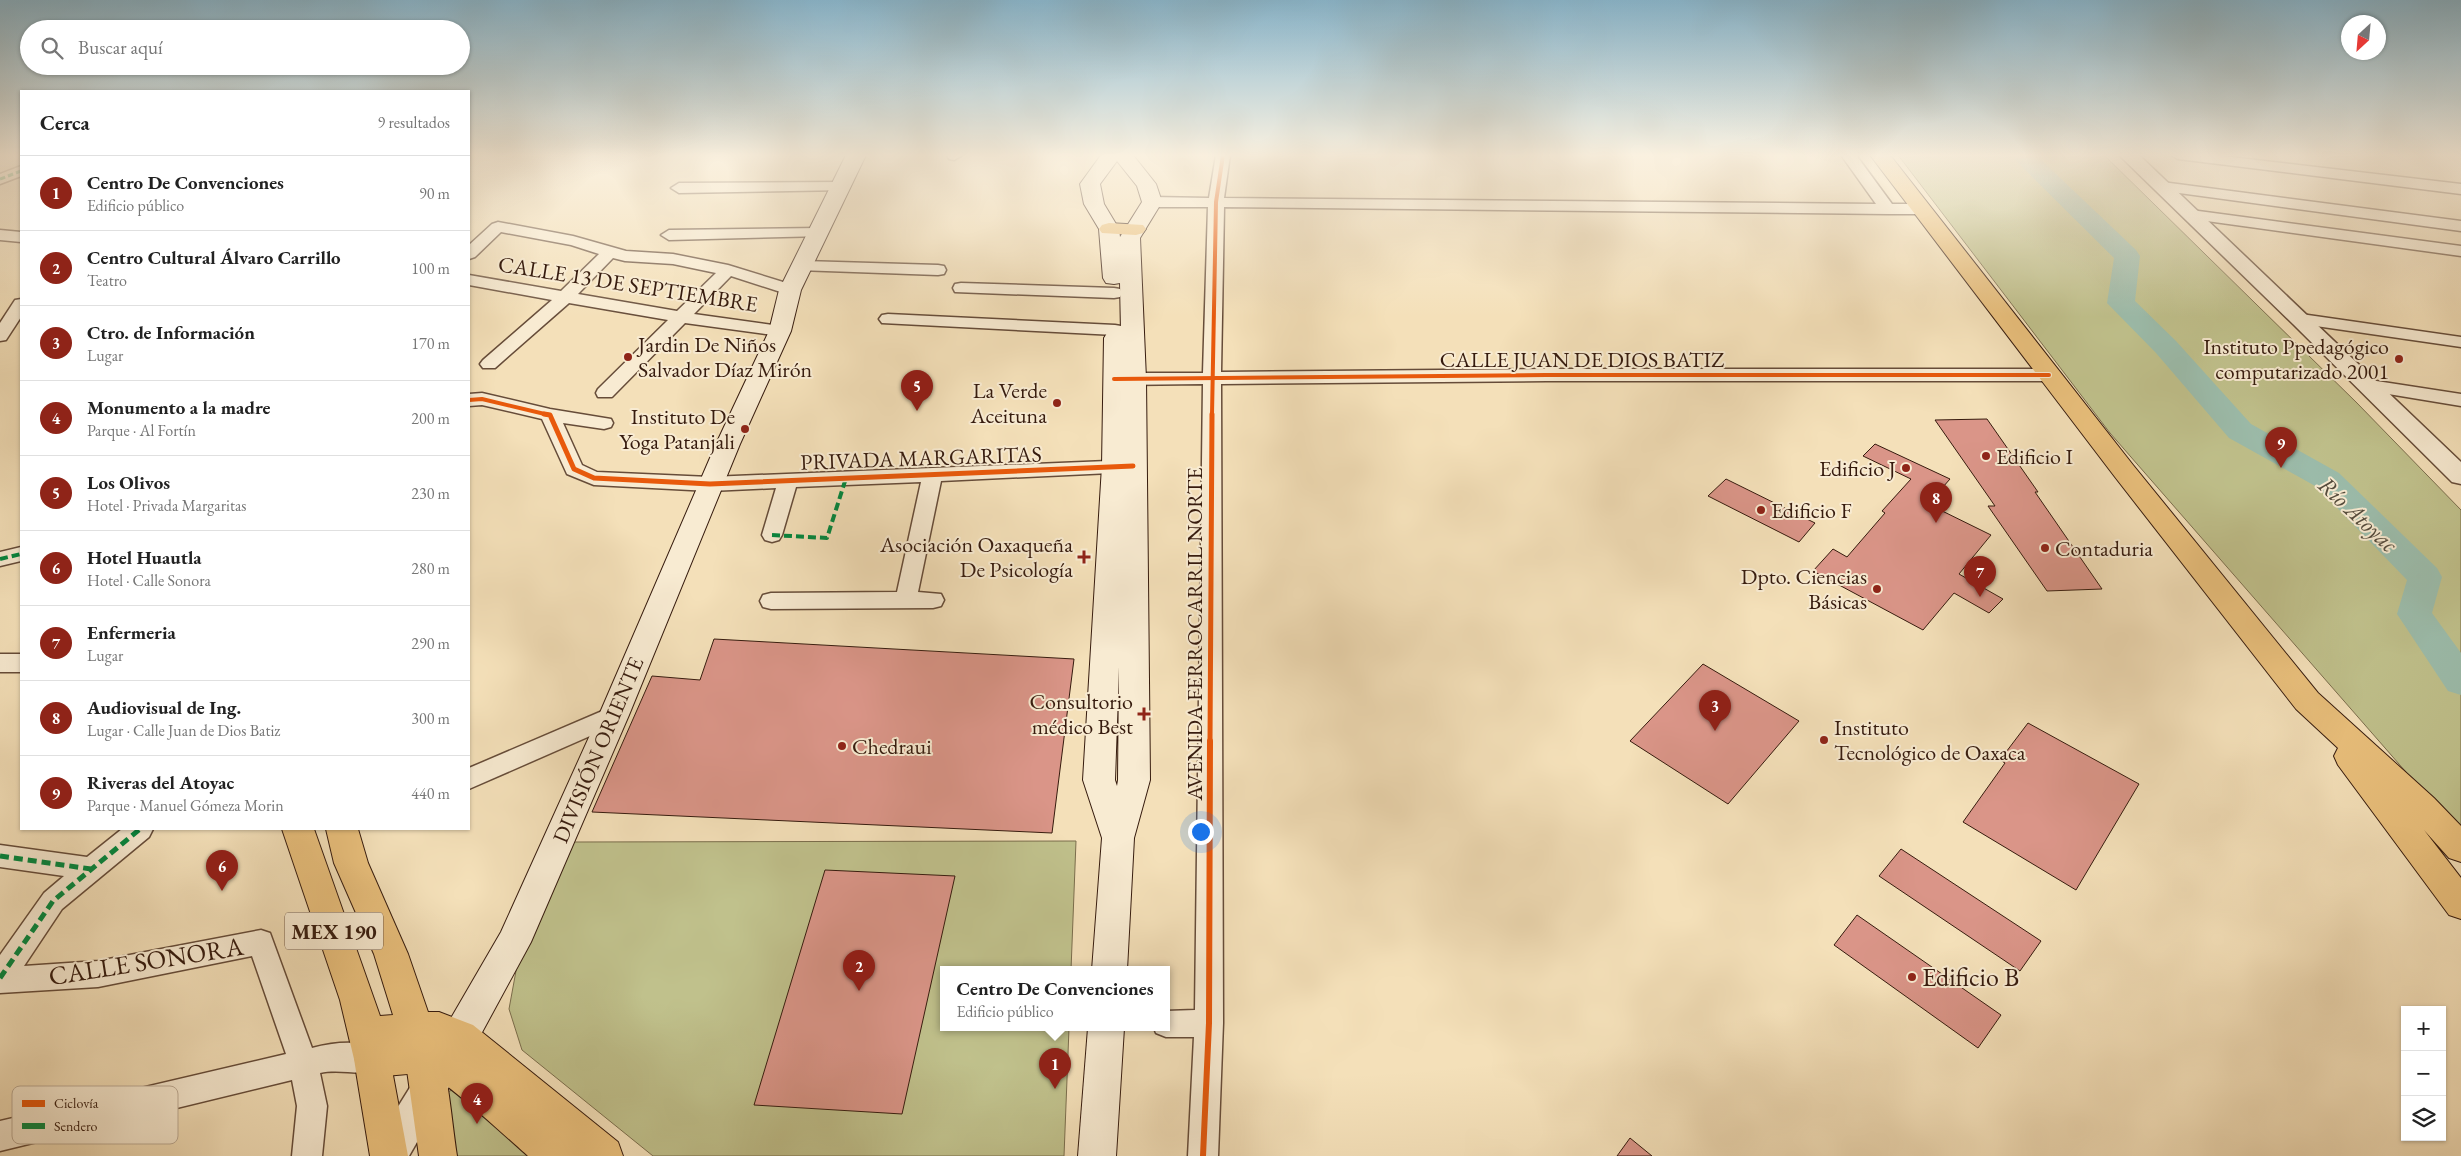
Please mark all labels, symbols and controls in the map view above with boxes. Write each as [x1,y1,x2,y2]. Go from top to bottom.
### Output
north arrow [2341,15,2386,60]
search box [20,20,470,75]
icon: search [38,34,66,62]
text: Buscar aquí [78,35,163,60]
text: Cerca [40,109,90,136]
text: 9 resultados [378,112,450,133]
text: Centro De Convenciones [87,170,284,195]
text: 1 [52,183,60,204]
text: 90 m [419,183,450,204]
text: Edificio público [87,195,184,216]
text: Centro Cultural Álvaro Carrillo [87,245,341,270]
street label: CALLE 13 DE SEPTIEMBRE [496,249,760,319]
text: 2 [52,258,60,279]
text: 100 m [411,258,450,279]
text: Teatro [87,270,127,291]
text: Ctro. de Información [87,320,255,345]
place label: Jardin De Niños Salvador Díaz Mirón [636,330,813,384]
place label: Instituto Ppedagógico computarizado 2001 [2203,332,2389,386]
text: 3 [52,333,60,354]
text: 170 m [411,333,450,354]
text: Lugar [87,345,123,366]
street label: CALLE JUAN DE DIOS BATIZ [1440,345,1724,374]
marker: Jardin De Niños Salvador Díaz Mirón [622,351,634,363]
marker: Instituto Ppedagógico computarizado 2001 [2393,353,2405,365]
pin: 5 [901,370,933,411]
place label: La Verde Aceituna [969,376,1047,430]
text: Monumento a la madre [87,395,271,420]
marker: La Verde Aceituna [1051,397,1063,409]
place label: Instituto De Yoga Patanjali [619,402,735,456]
text: 4 [52,408,60,429]
text: 200 m [411,408,450,429]
text: Parque · Al Fortín [87,420,196,441]
marker: Instituto De Yoga Patanjali [739,423,751,435]
pin: 9 [2265,427,2297,468]
street label: PRIVADA MARGARITAS [800,439,1042,477]
place label: Edificio I [1996,442,2073,471]
marker: Edificio I [1980,450,1992,462]
place label: Edificio J [1819,454,1896,483]
marker: Edificio J [1900,462,1912,474]
street label: AVENIDA FERROCARRIL NORTE [1180,467,1209,802]
water label: Río Atoyac [2312,469,2405,559]
text: Los Olivos [87,470,170,495]
pin: 8 [1920,482,1952,523]
text: 5 [52,483,60,504]
text: 230 m [411,483,450,504]
text: Hotel · Privada Margaritas [87,495,247,516]
place label: Edificio F [1771,496,1852,525]
marker: Edificio F [1755,504,1767,516]
place label: Asociación Oaxaqueña De Psicología [879,530,1073,584]
place label: Contaduria [2055,534,2153,563]
marker: Contaduria [2039,542,2051,554]
text: Hotel Huautla [87,545,202,570]
marker: Asociación Oaxaqueña De Psicología [1077,550,1091,564]
pin: 7 [1964,556,1996,597]
text: 6 [52,558,60,579]
text: 280 m [411,558,450,579]
place label: Dpto. Ciencias Básicas [1741,562,1867,616]
text: Hotel · Calle Sonora [87,570,211,591]
marker: Dpto. Ciencias Básicas [1871,583,1883,595]
text: Enfermeria [87,620,176,645]
text: 7 [52,633,60,654]
text: 290 m [411,633,450,654]
text: Lugar [87,645,123,666]
street label: DIVISIÓN ORIENTE [546,652,650,848]
place label: Consultorio médico Best [1029,687,1133,741]
pin: 3 [1699,690,1731,731]
text: Audiovisual de Ing. [87,695,241,720]
marker: Consultorio médico Best [1137,707,1151,721]
text: 8 [52,708,60,729]
text: 300 m [411,708,450,729]
place label: Instituto Tecnológico de Oaxaca [1834,713,2026,767]
text: Lugar · Calle Juan de Dios Batiz [87,720,280,741]
place label: Chedraui [852,732,932,761]
marker: Instituto Tecnológico de Oaxaca [1818,734,1830,746]
marker: Chedraui [836,740,848,752]
text: Riveras del Atoyac [87,770,234,795]
text: 9 [52,783,60,804]
text: 440 m [411,783,450,804]
text: Parque · Manuel Gómeza Morin [87,795,284,816]
your location [1188,819,1214,845]
pin: 6 [206,850,238,891]
road number: MEX 190 [285,912,383,949]
street label: CALLE SONORA [46,929,247,993]
pin: 2 [843,950,875,991]
place label: Edificio B [1922,960,2019,994]
popup [940,966,1170,1031]
marker: Edificio B [1906,971,1918,983]
text: Centro De Convenciones [957,976,1153,1001]
text: Edificio público [957,1001,1054,1022]
map controls [2401,1006,2446,1141]
button: + [2401,1006,2446,1051]
pin: 1 [1039,1048,1071,1089]
button: − [2401,1051,2446,1096]
pin: 4 [461,1083,493,1124]
legend [12,1086,178,1144]
text: Ciclovía [54,1094,99,1112]
button: layers [2401,1096,2446,1141]
text: Sendero [54,1117,98,1135]

